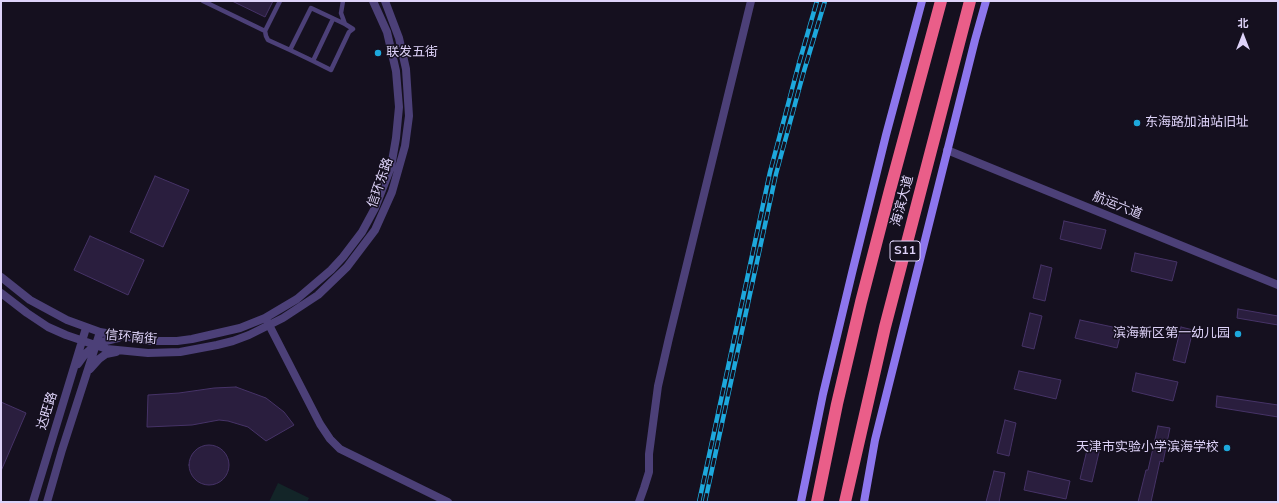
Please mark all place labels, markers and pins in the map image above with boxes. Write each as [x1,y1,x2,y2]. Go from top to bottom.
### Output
place label: 联发五街 [386,45,438,61]
marker: 联发五街 [373,48,383,58]
place label: 东海路加油站旧址 [1145,115,1249,131]
marker: 东海路加油站旧址 [1132,118,1142,128]
place label: 滨海新区第一幼儿园 [1113,326,1230,342]
marker: 滨海新区第一幼儿园 [1233,329,1243,339]
place label: 天津市实验小学滨海学校 [1076,440,1219,456]
marker: 天津市实验小学滨海学校 [1222,443,1232,453]

